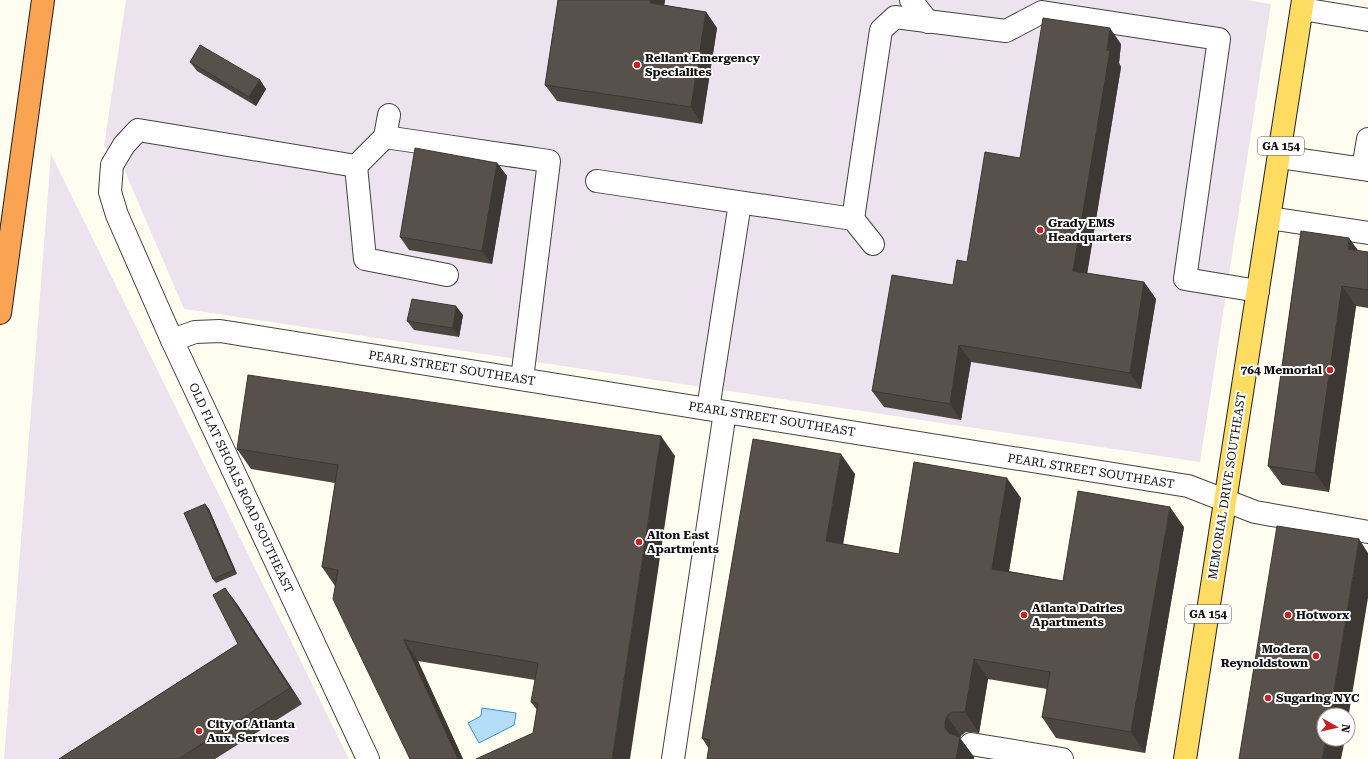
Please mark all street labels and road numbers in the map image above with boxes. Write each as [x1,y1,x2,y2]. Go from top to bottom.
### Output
road number: GA 154 [1258,137,1304,155]
street label: PEARL STREET SOUTHEAST [368,348,536,388]
street label: OLD FLAT SHOALS ROAD SOUTHEAST [186,381,296,595]
street label: MEMORIAL DRIVE SOUTHEAST [1205,391,1249,581]
street label: PEARL STREET SOUTHEAST [688,399,856,439]
street label: PEARL STREET SOUTHEAST [1007,451,1175,491]
road number: GA 154 [1185,605,1231,623]

